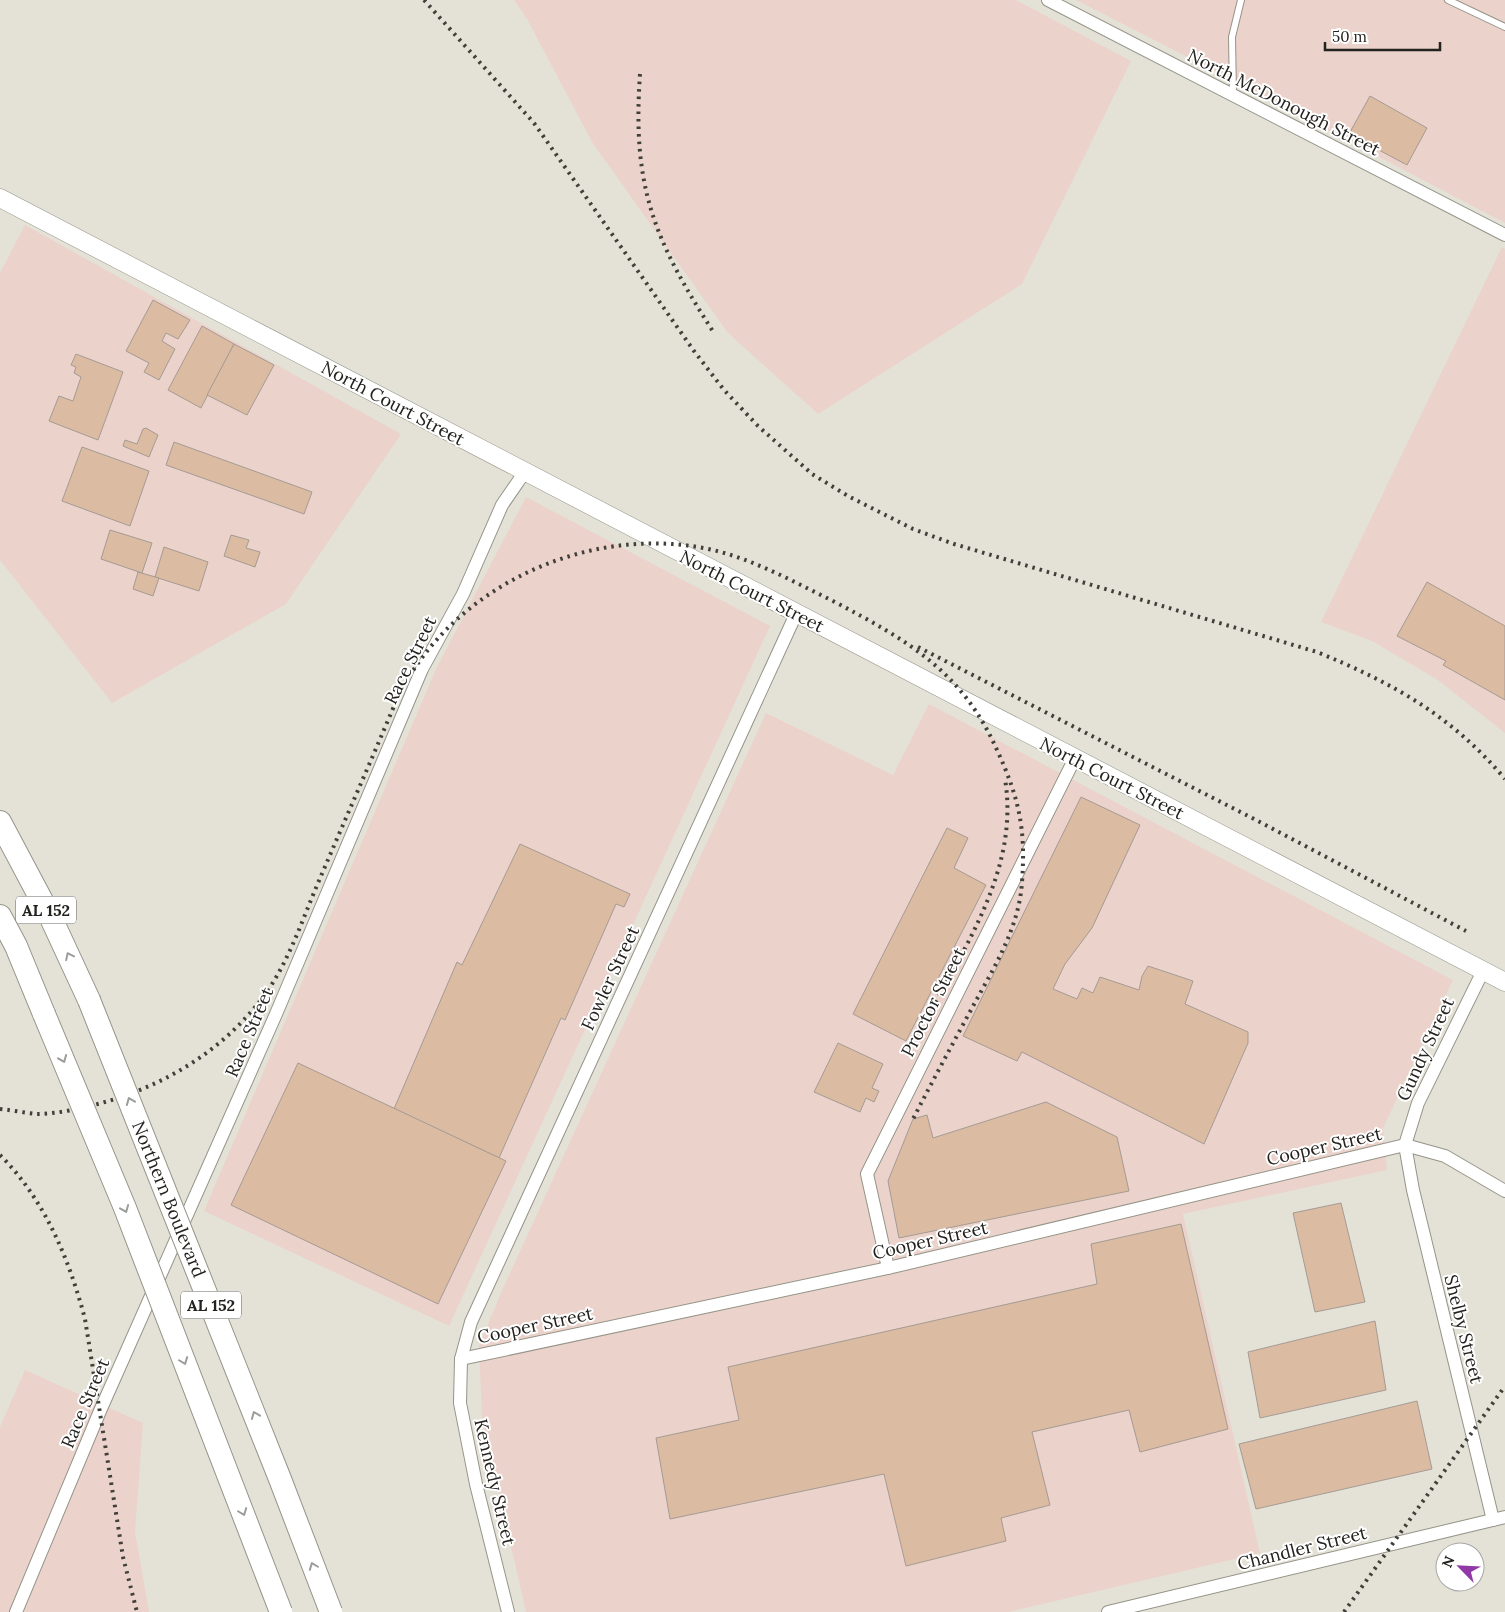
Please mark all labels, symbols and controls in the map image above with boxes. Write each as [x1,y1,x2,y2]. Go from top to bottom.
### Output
scale bar [1325,20,1440,52]
text: 50 m [1332,27,1367,46]
street label: North McDonough Street [1184,43,1384,161]
street label: North Court Street [317,356,469,450]
street label: North Court Street [676,545,828,637]
street label: Race Street [379,612,441,708]
street label: North Court Street [1036,732,1188,824]
road number: AL 152 [16,896,76,924]
street label: Fowler Street [576,922,644,1034]
street label: Proctor Street [896,943,970,1061]
one-way arrow [65,952,75,961]
street label: Race Street [220,983,278,1080]
street label: Gundy Street [1391,994,1459,1104]
one-way arrow [56,1054,67,1063]
one-way arrow [125,1097,136,1106]
street label: Northern Boulevard [127,1117,211,1281]
street label: Cooper Street [1264,1122,1384,1170]
one-way arrow [119,1204,129,1213]
street label: Cooper Street [870,1216,990,1264]
street label: Shelby Street [1439,1272,1489,1386]
road number: AL 152 [181,1292,241,1318]
street label: Cooper Street [475,1302,595,1348]
street label: Race Street [56,1354,114,1451]
one-way arrow [178,1356,188,1365]
one-way arrow [251,1411,261,1420]
street label: Kennedy Street [469,1416,521,1548]
one-way arrow [237,1507,247,1516]
street label: Chandler Street [1235,1521,1369,1575]
north arrow [1435,1542,1485,1592]
text: N [1438,1553,1459,1570]
one-way arrow [309,1563,319,1571]

